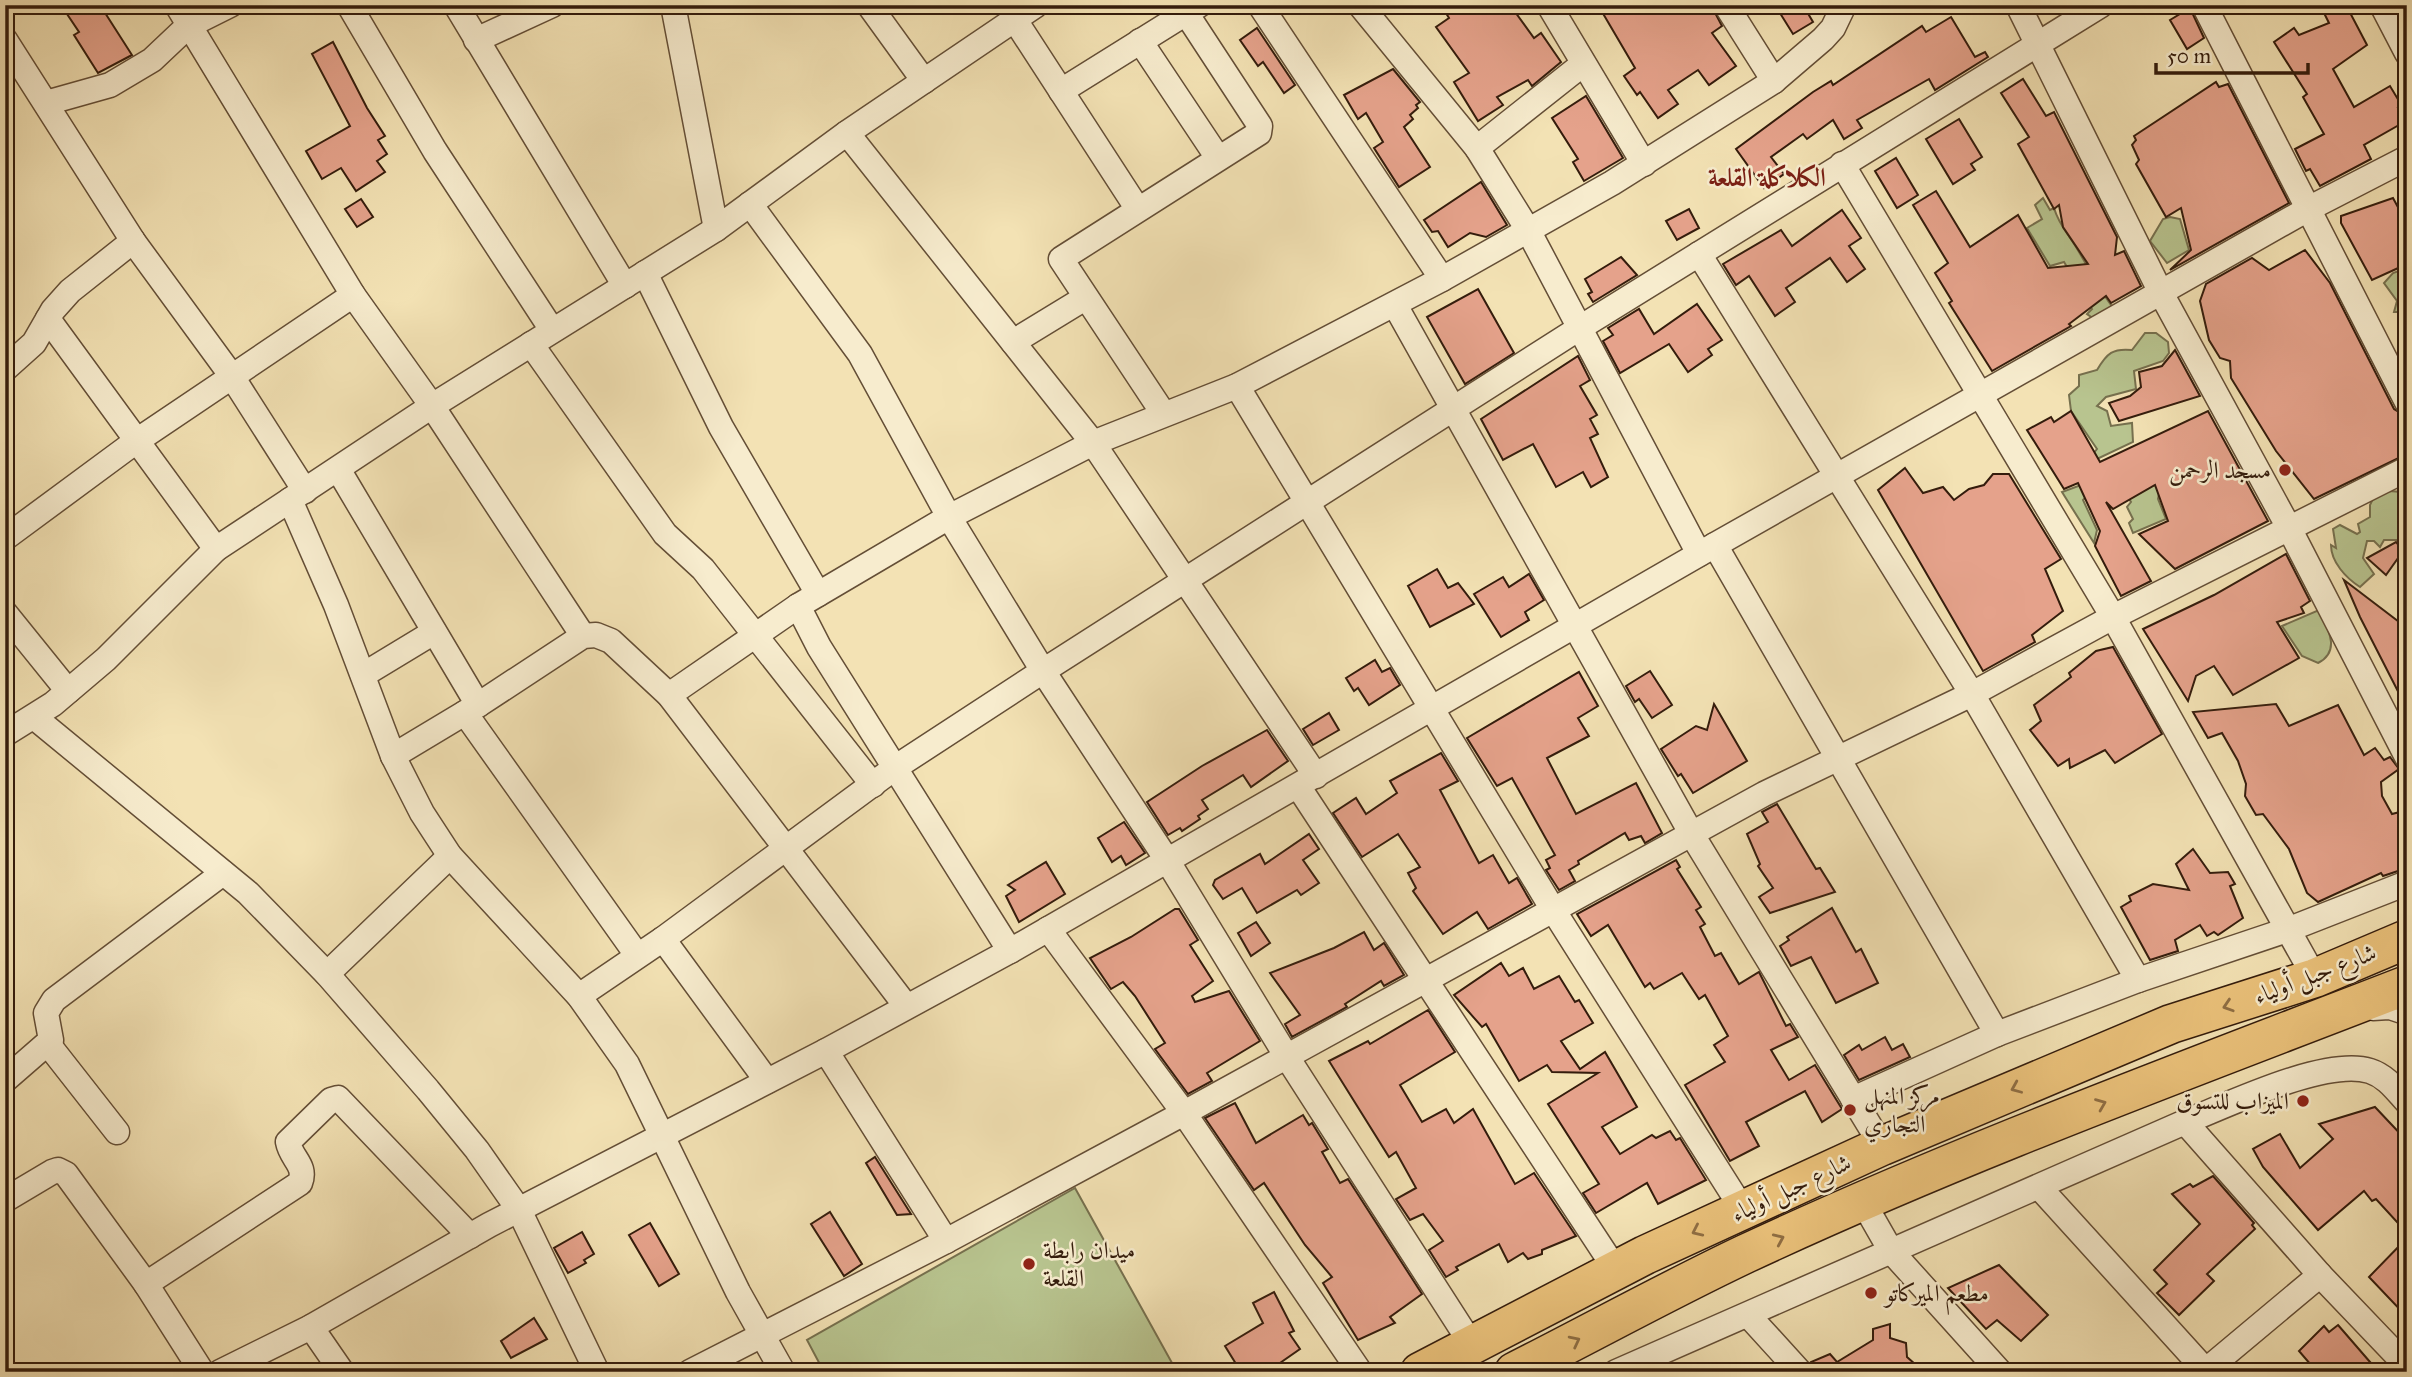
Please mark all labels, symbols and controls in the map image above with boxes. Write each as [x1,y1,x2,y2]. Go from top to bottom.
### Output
scale bar [2156,32,2309,76]
text: 50 m [2167,43,2212,69]
district label: الكلاكلة القلعة [1708,161,1826,193]
place label: مسجد الرحمن [2169,455,2271,486]
marker: مسجد الرحمن [2277,462,2293,478]
street label: شارع جبل أولياء [2249,935,2382,1016]
one-way arrow [2223,998,2235,1012]
one-way arrow [2011,1080,2024,1094]
place label: مركز المنهل التجاري [1864,1081,1940,1143]
place label: الميزاب للتسوق [2176,1086,2289,1116]
marker: الميزاب للتسوق [2295,1093,2311,1109]
one-way arrow [2095,1098,2107,1112]
marker: مركز المنهل التجاري [1842,1102,1858,1118]
street label: شارع جبل أولياء [1725,1145,1858,1233]
one-way arrow [1692,1223,1704,1237]
one-way arrow [1772,1233,1784,1247]
place label: ميدان رابطة القلعة [1043,1235,1135,1293]
marker: ميدان رابطة القلعة [1021,1256,1037,1272]
place label: مطعم الميركاتو [1883,1278,1989,1315]
marker: مطعم الميركاتو [1863,1285,1879,1301]
one-way arrow [1568,1335,1580,1349]

